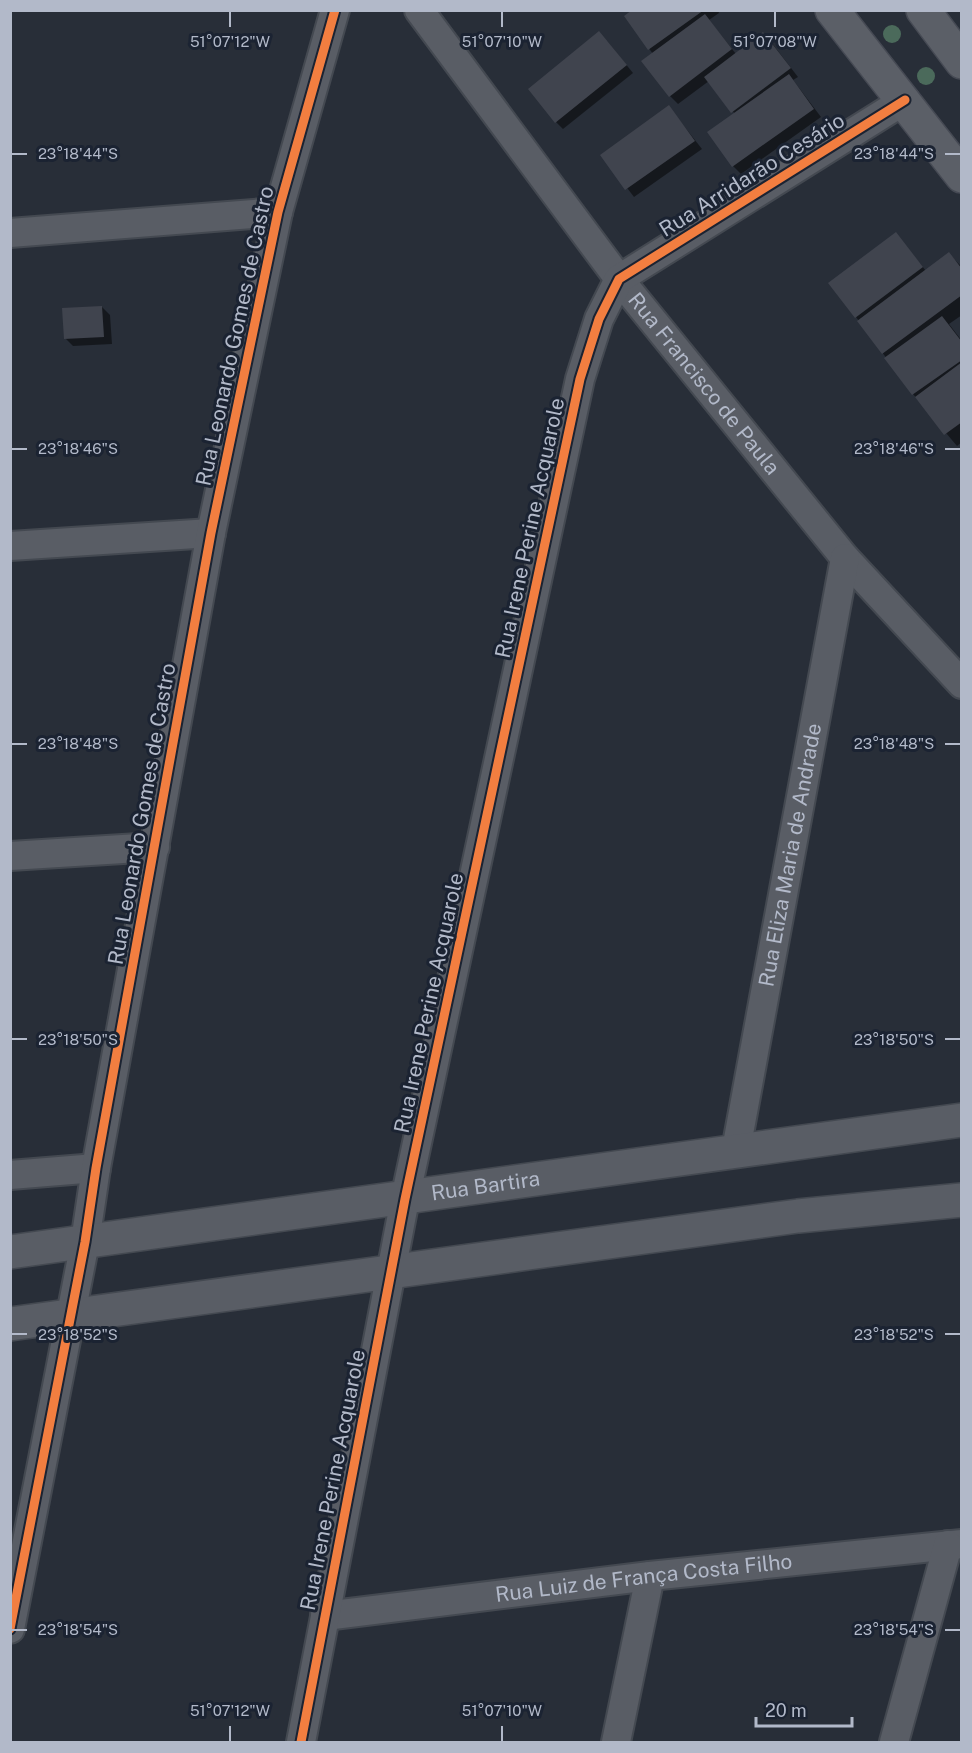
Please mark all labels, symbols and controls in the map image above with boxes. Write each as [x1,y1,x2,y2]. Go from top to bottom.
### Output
text: 51°07'12"W [190,33,270,50]
text: 51°07'10"W [462,33,542,50]
text: 51°07'08"W [733,33,817,50]
street label: Rua Arridarão Cesário [654,107,849,242]
text: 23°18'44"S [38,145,118,162]
text: 23°18'44"S [854,145,934,162]
street label: Rua Leonardo Gomes de Castro [190,184,279,488]
street label: Rua Francisco de Paula [623,288,785,479]
street label: Rua Irene Perine Acquarole [490,396,569,660]
text: 23°18'46"S [38,440,118,457]
text: 23°18'46"S [854,440,934,457]
street label: Rua Leonardo Gomes de Castro [103,661,180,967]
street label: Rua Eliza Maria de Andrade [753,721,826,989]
text: 23°18'48"S [38,735,118,752]
text: 23°18'48"S [854,735,934,752]
street label: Rua Irene Perine Acquarole [389,871,468,1135]
text: 23°18'50"S [38,1031,118,1048]
text: 23°18'50"S [854,1031,934,1048]
street label: Rua Bartira [429,1166,541,1205]
text: 23°18'52"S [38,1326,118,1343]
text: 23°18'52"S [854,1326,934,1343]
street label: Rua Irene Perine Acquarole [295,1347,370,1613]
street label: Rua Luiz de França Costa Filho [494,1548,793,1607]
text: 23°18'54"S [38,1621,118,1638]
text: 23°18'54"S [854,1621,934,1638]
scale bar [756,1690,852,1728]
text: 20 m [765,1700,807,1721]
text: 51°07'12"W [190,1702,270,1719]
text: 51°07'10"W [462,1702,542,1719]

